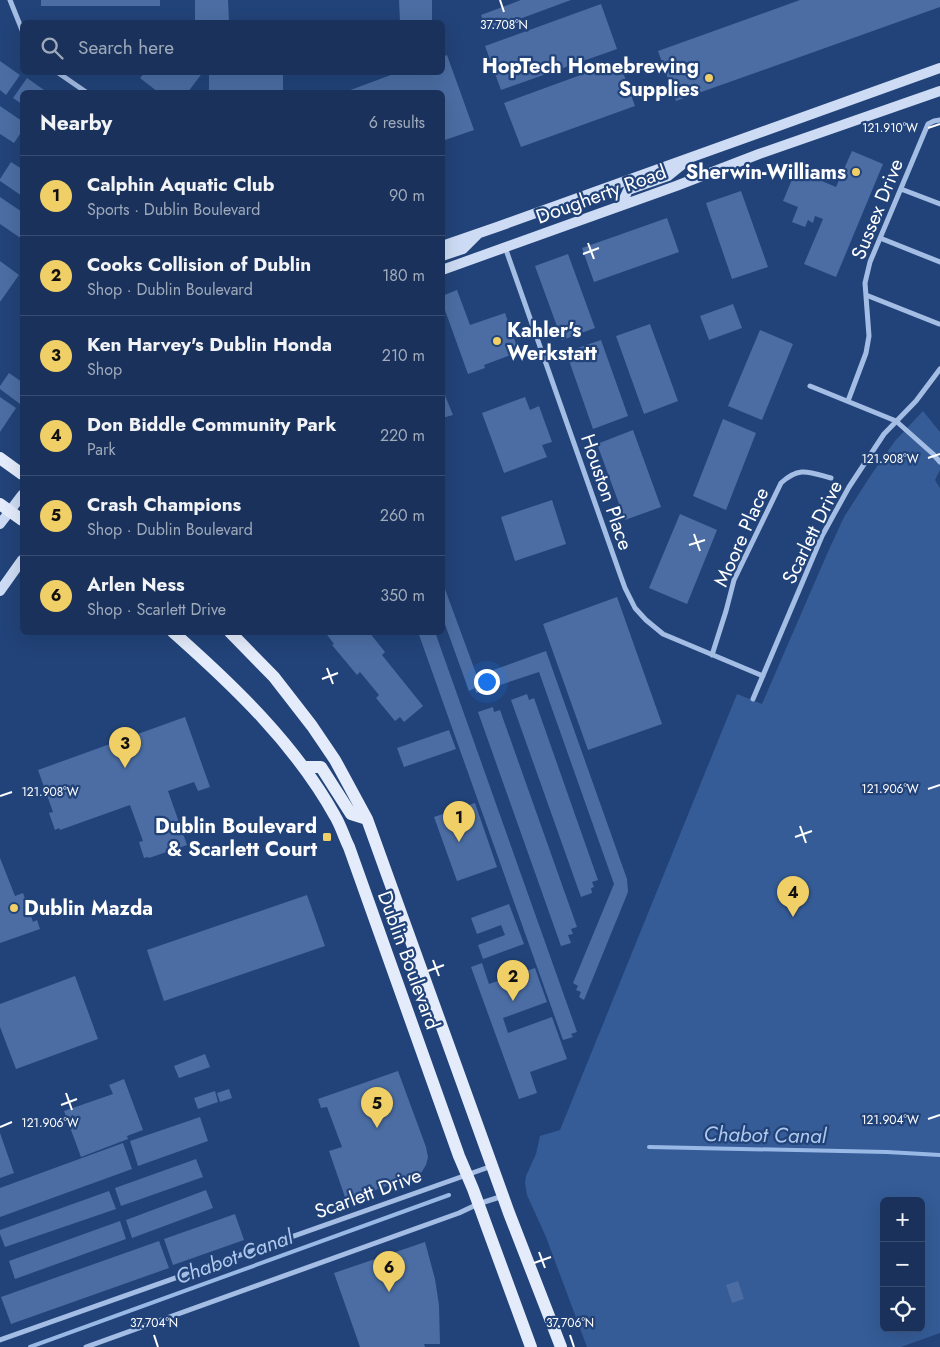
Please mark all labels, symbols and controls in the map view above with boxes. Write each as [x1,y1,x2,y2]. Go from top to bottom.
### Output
text: 37.708°N [480,16,528,34]
search box [20,20,445,75]
icon: search [38,34,66,62]
text: Search here [78,34,174,61]
place label: HopTech Homebrewing Supplies [482,52,699,104]
marker: HopTech Homebrewing Supplies [703,72,715,84]
text: Nearby [40,108,112,138]
text: 6 results [369,111,425,134]
text: 121.910°W [862,119,918,137]
street label: Sussex Drive [844,154,911,264]
street label: Dougherty Road [532,157,670,231]
place label: Sherwin-Williams [686,158,846,187]
marker: Sherwin-Williams [850,166,862,178]
text: Calphin Aquatic Club [87,171,274,198]
text: 1 [52,184,60,207]
text: 90 m [389,184,425,207]
text: Sports · Dublin Boulevard [87,198,260,221]
text: Cooks Collision of Dublin [87,251,311,278]
text: 2 [51,264,61,287]
text: 180 m [382,264,425,287]
text: Shop · Dublin Boulevard [87,278,253,301]
place label: Kahler's Werkstatt [507,316,598,368]
text: Ken Harvey's Dublin Honda [87,331,332,358]
marker: Kahler's Werkstatt [491,335,503,347]
text: 3 [51,344,61,367]
text: 210 m [382,344,425,367]
text: Shop [87,358,122,381]
text: Don Biddle Community Park [87,411,337,438]
text: 4 [50,424,62,447]
text: 220 m [380,424,425,447]
street label: Houston Place [573,430,640,554]
text: Park [87,438,116,461]
text: 121.908°W [861,450,919,468]
street label: Scarlett Drive [775,476,850,589]
street label: Moore Place [707,483,776,591]
text: Crash Champions [87,491,241,518]
text: 5 [51,504,61,527]
text: 260 m [380,504,425,527]
text: Shop · Dublin Boulevard [87,518,253,541]
text: Arlen Ness [87,571,185,598]
text: 6 [51,584,61,607]
text: 350 m [380,584,425,607]
text: Shop · Scarlett Drive [87,598,226,621]
your location [474,669,500,695]
pin: 3 [109,727,141,768]
text: 121.906°W [861,780,919,798]
text: 121.908°W [21,783,79,801]
pin: 1 [443,801,475,842]
place label: Dublin Boulevard & Scarlett Court [155,812,318,864]
marker: Dublin Boulevard & Scarlett Court [321,831,333,843]
pin: 4 [777,876,809,917]
street label: Dublin Boulevard [370,887,447,1034]
place label: Dublin Mazda [24,894,153,923]
marker: Dublin Mazda [8,902,20,914]
pin: 2 [497,960,529,1001]
pin: 5 [361,1087,393,1128]
text: 121.904°W [861,1111,919,1129]
text: 121.906°W [21,1114,79,1132]
water label: Chabot Canal [703,1119,828,1151]
street label: Scarlett Drive [311,1161,426,1226]
map controls [880,1197,925,1332]
button: + [880,1197,925,1242]
water label: Chabot Canal [171,1221,298,1292]
button: − [880,1242,925,1287]
pin: 6 [373,1251,405,1292]
button: locate [880,1287,925,1332]
text: 37.704°N [130,1314,178,1332]
text: 37.706°N [546,1314,594,1332]

